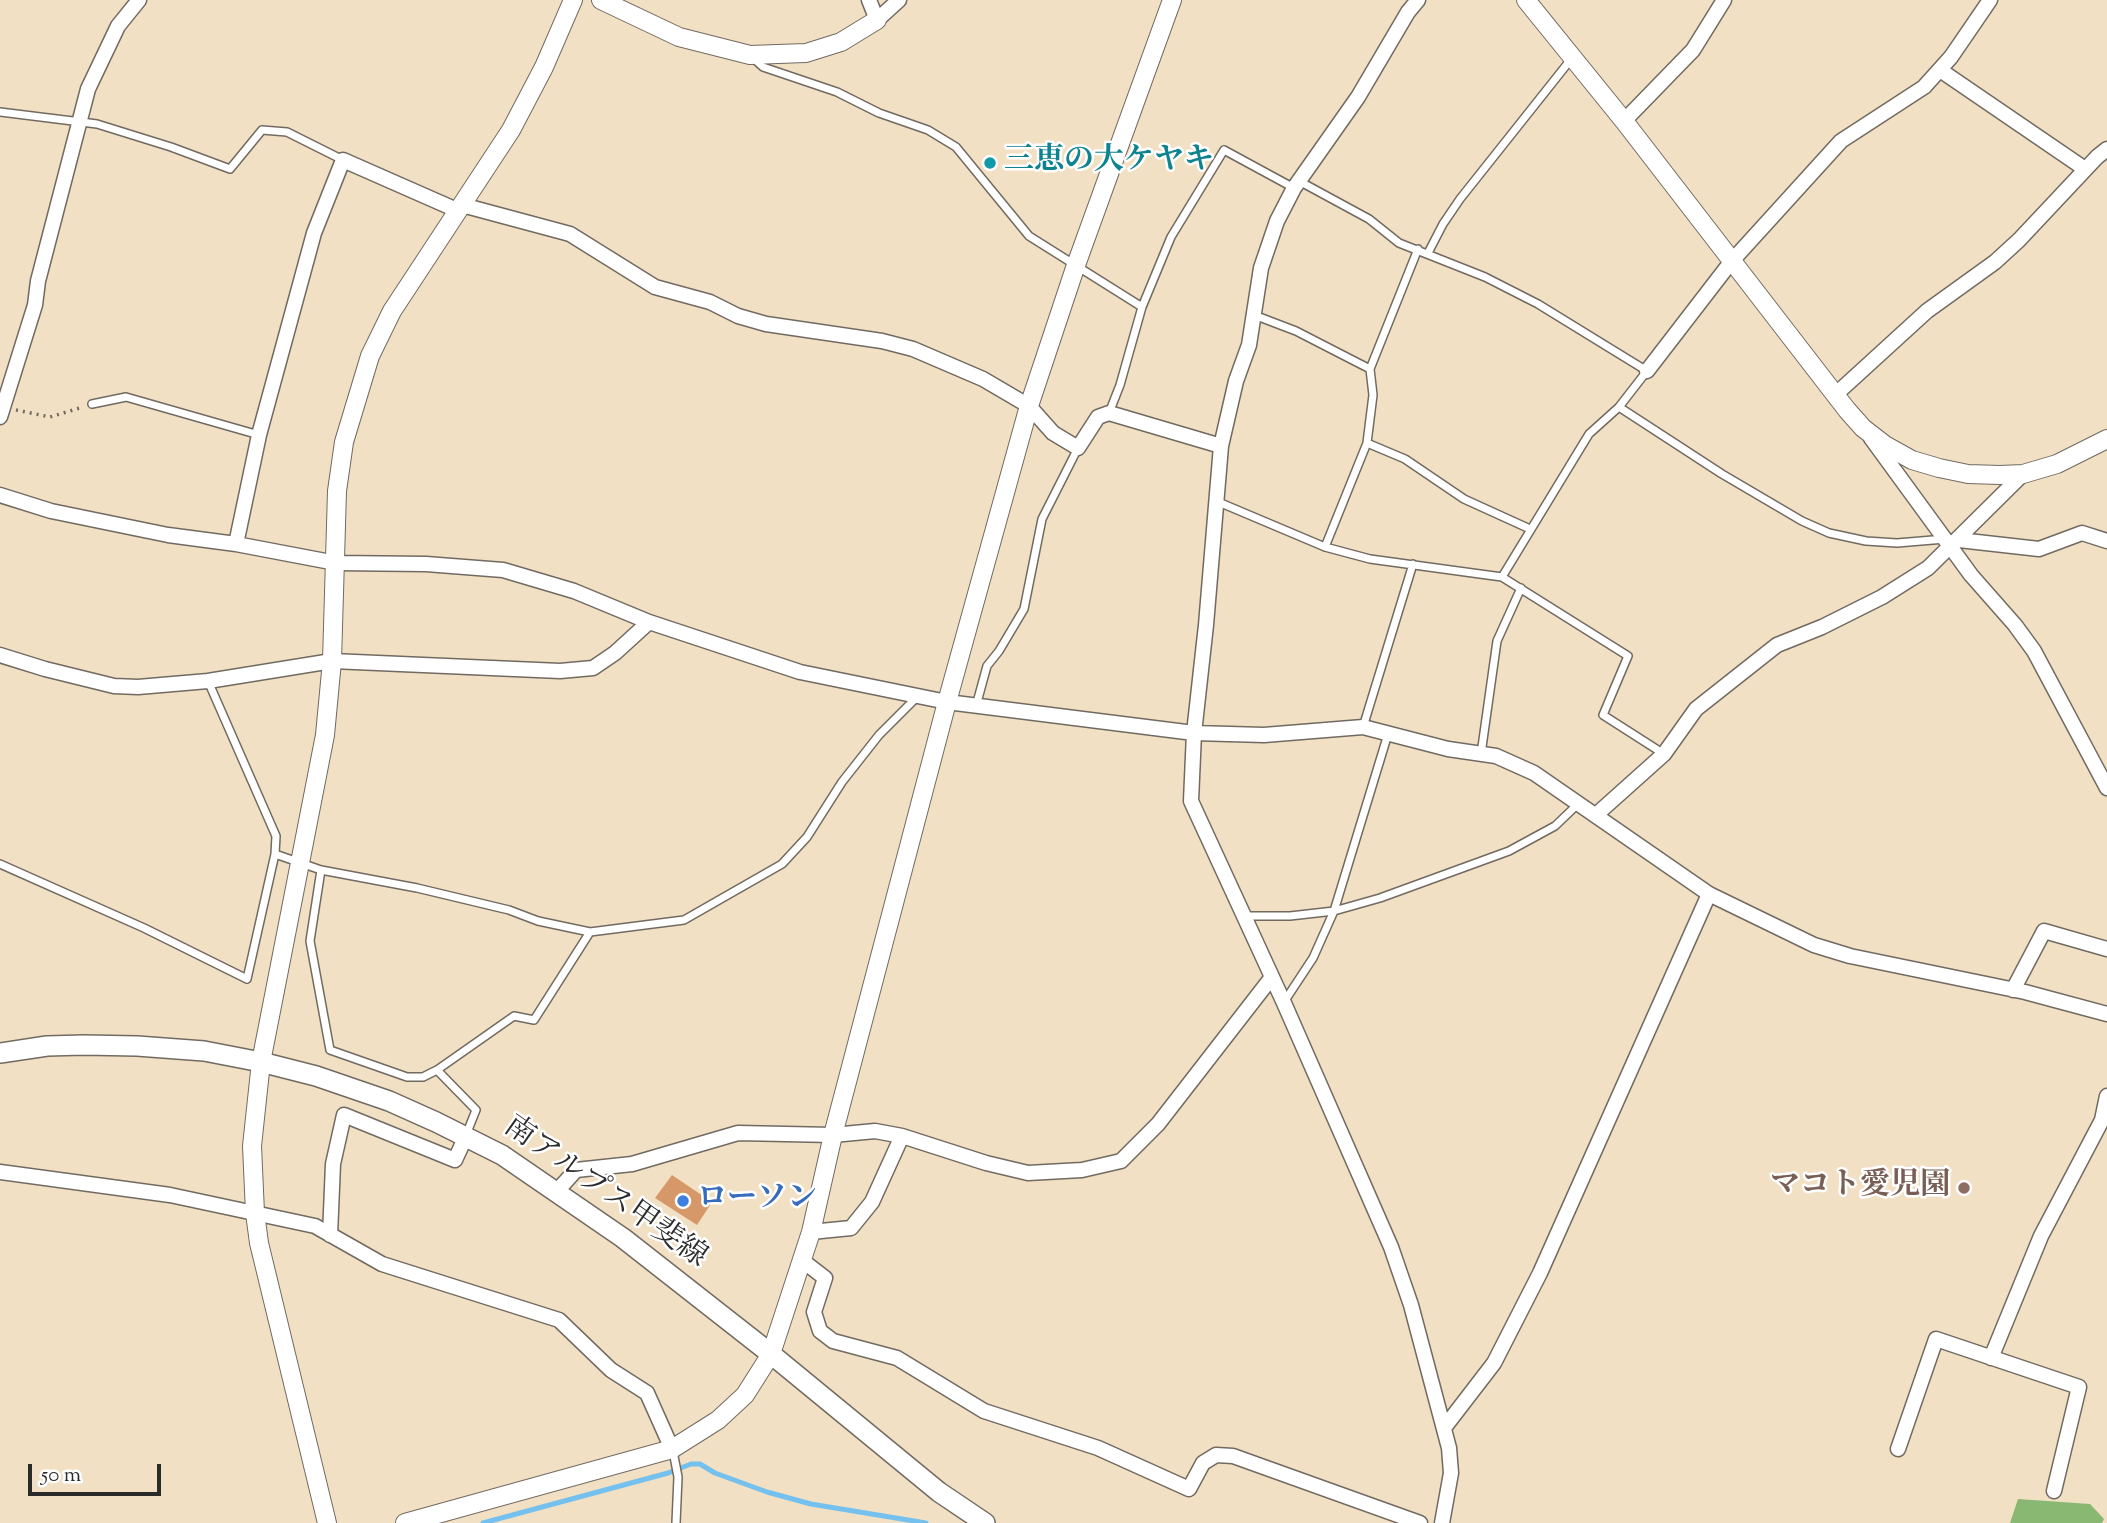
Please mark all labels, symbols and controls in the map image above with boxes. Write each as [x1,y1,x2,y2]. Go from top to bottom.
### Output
place label: 三恵の大ケヤキ [1004,145,1214,181]
marker: 三恵の大ケヤキ [982,155,998,171]
street label: 南アルプス甲斐線 [495,1110,713,1278]
place label: マコト愛児園 [1770,1170,1950,1206]
marker: マコト愛児園 [1956,1180,1972,1196]
place label: ローソン [697,1183,817,1219]
marker: ローソン [675,1193,691,1209]
scale bar [32,1450,164,1494]
text: 50 m [41,1461,81,1491]

